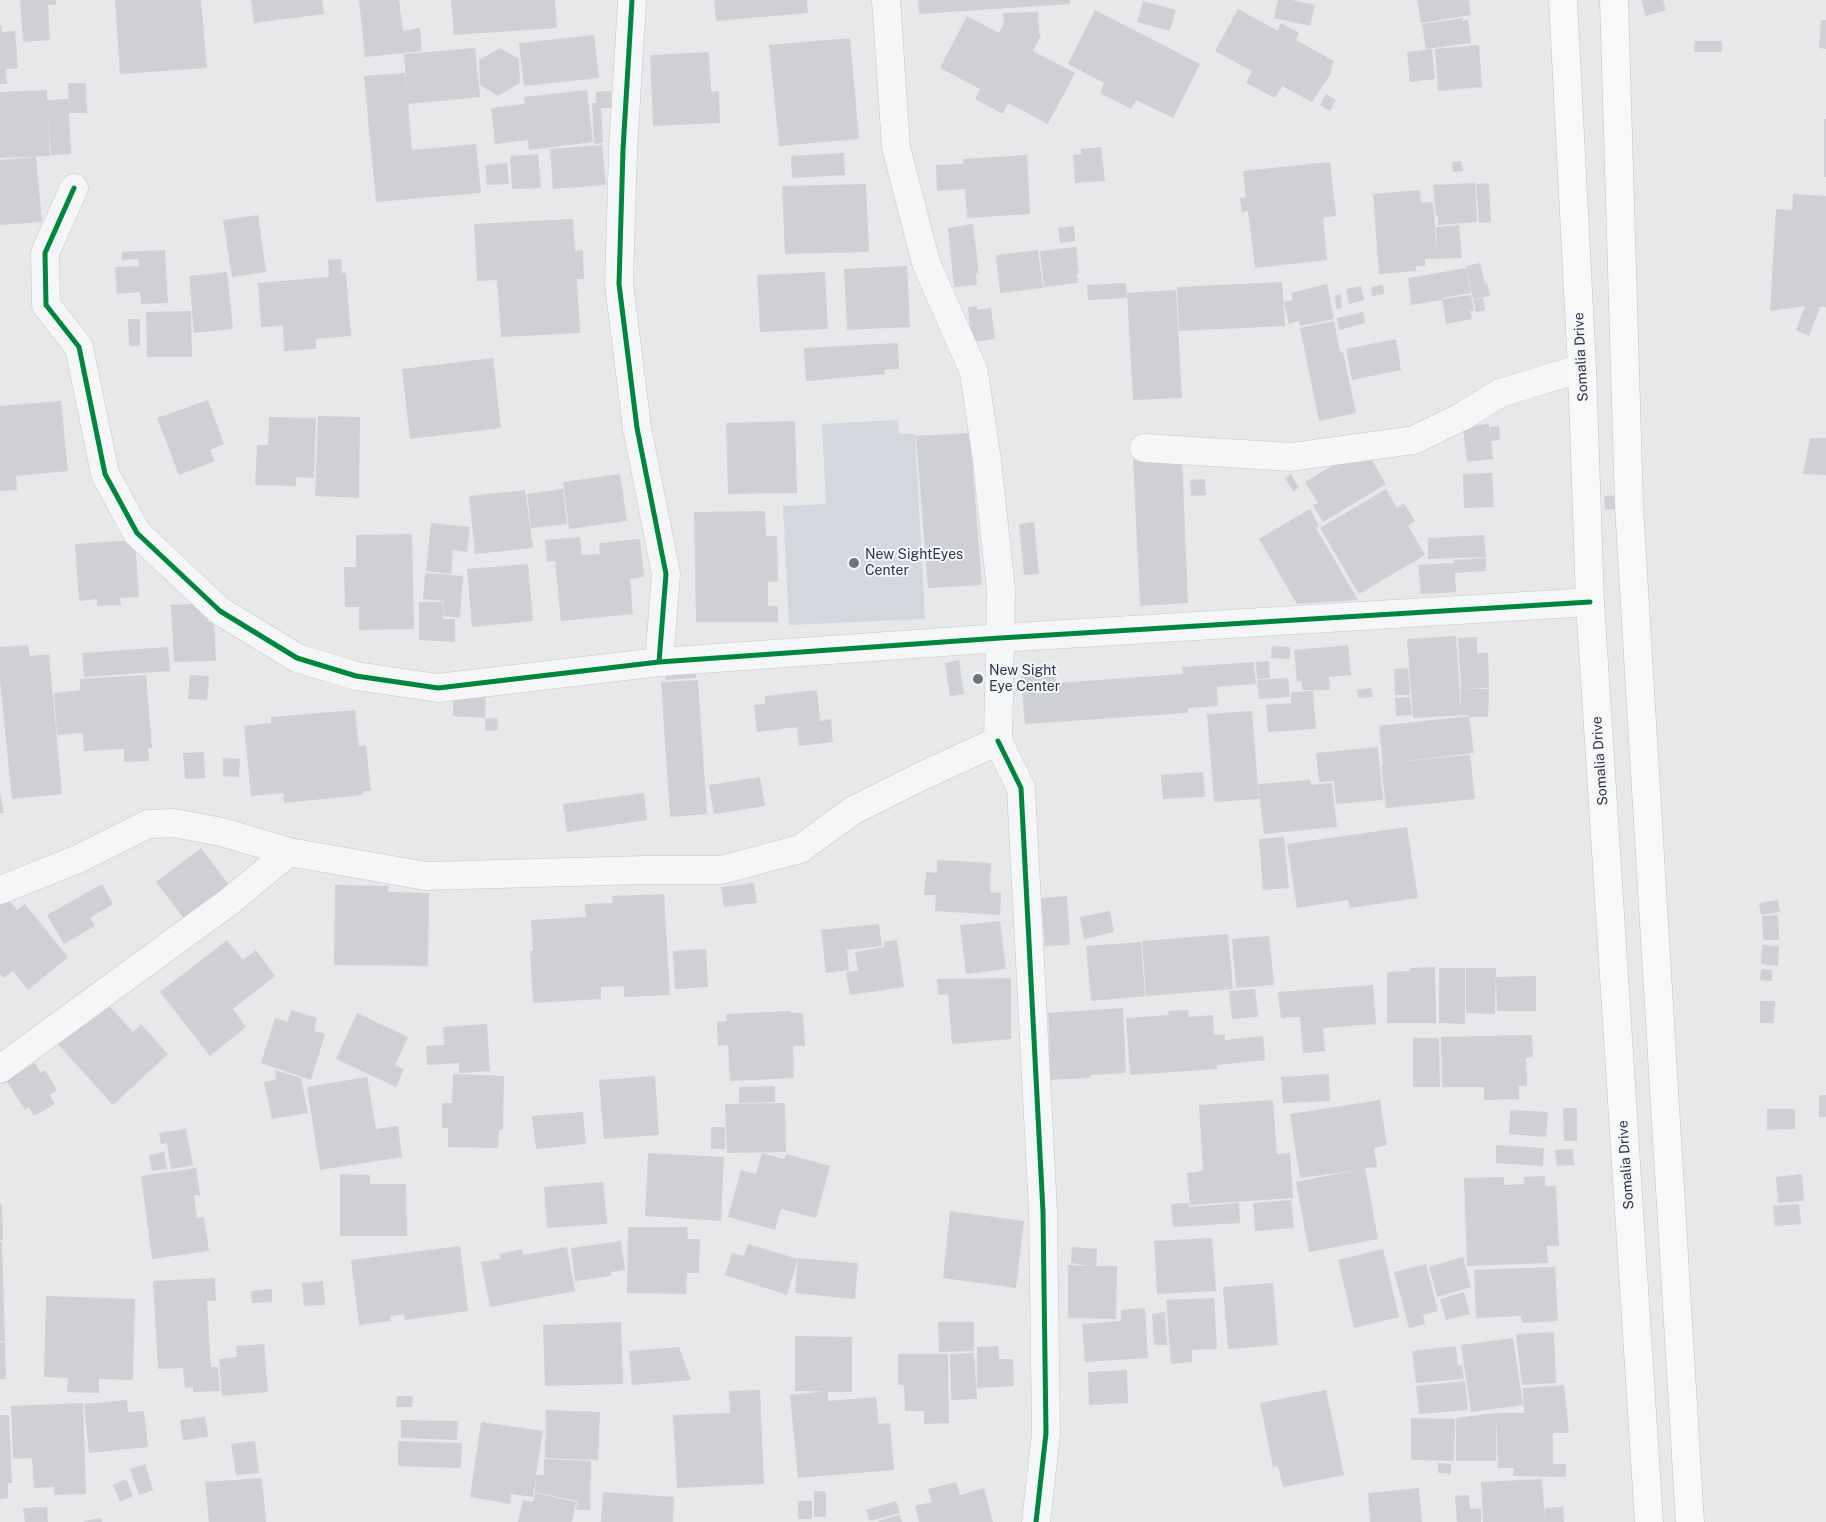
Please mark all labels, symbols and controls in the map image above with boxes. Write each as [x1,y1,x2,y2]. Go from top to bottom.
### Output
street label: Somalia Drive [1570,312,1592,402]
place label: New SightEyes Center [865,547,963,580]
marker: New SightEyes Center [847,556,861,570]
place label: New Sight Eye Center [989,663,1060,696]
marker: New Sight Eye Center [971,672,985,686]
street label: Somalia Drive [1589,716,1611,806]
street label: Somalia Drive [1615,1120,1637,1210]

